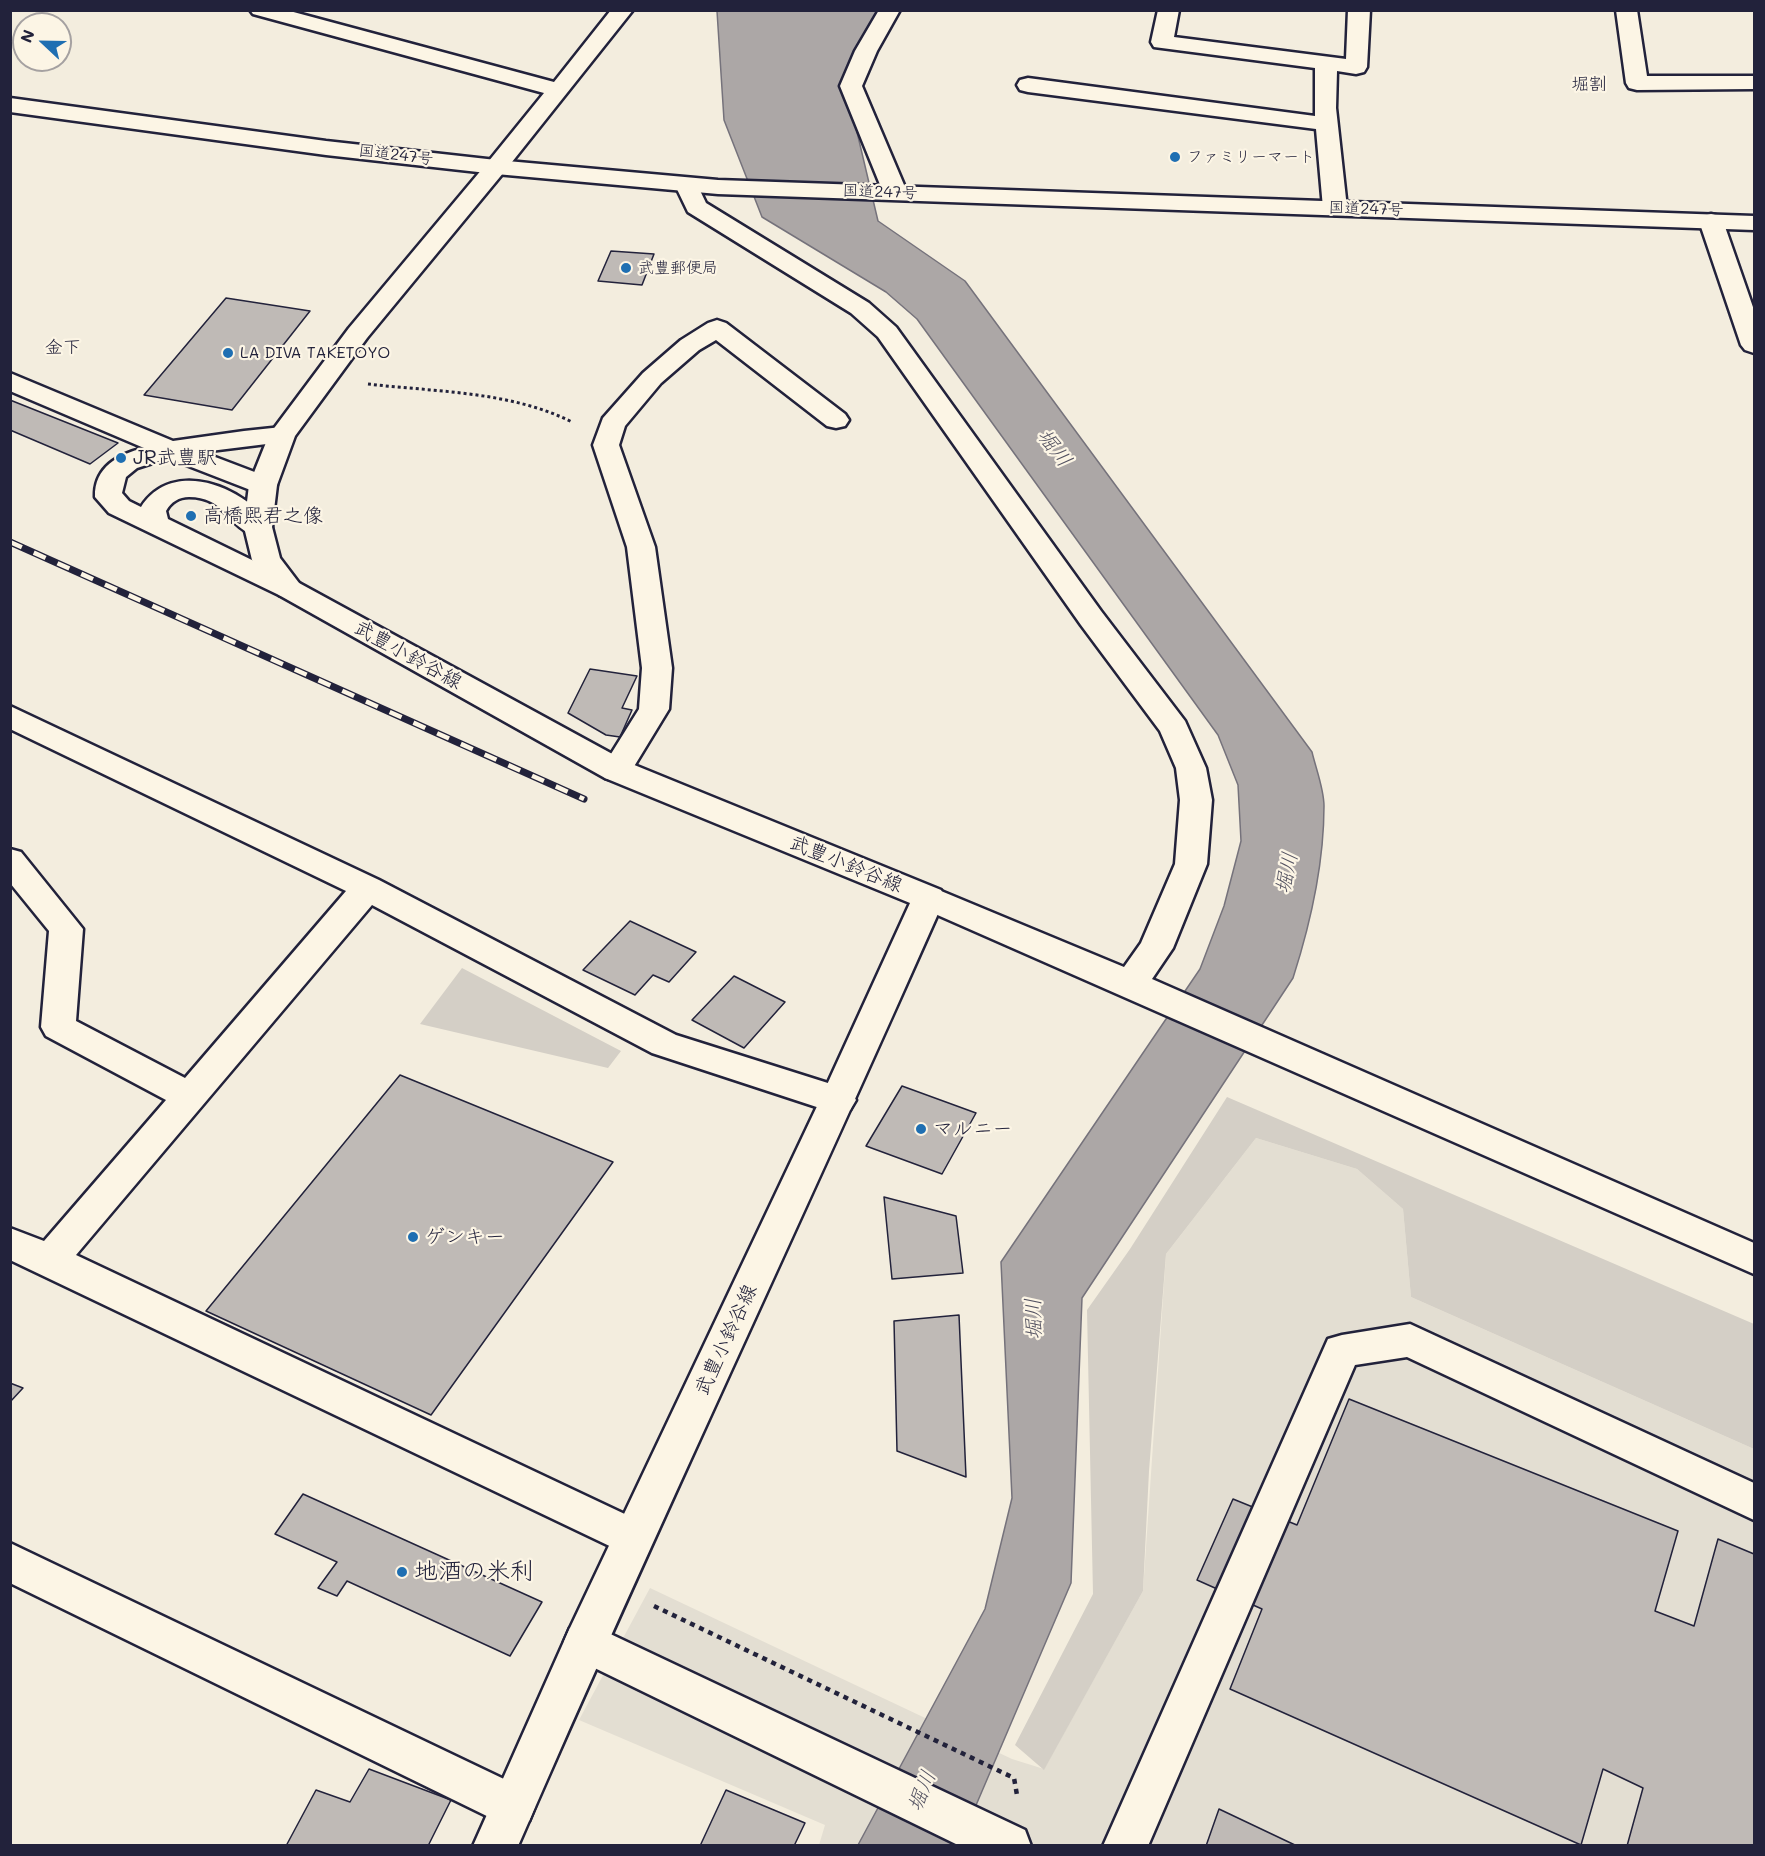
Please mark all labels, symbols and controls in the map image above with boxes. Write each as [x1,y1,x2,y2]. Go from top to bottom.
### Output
north arrow [12,12,72,72]
text: N [15,26,39,45]
district label: 堀割 [1571,73,1607,95]
street label: 国道247号 [358,141,434,169]
place label: ファミリーマート [1187,147,1315,167]
marker: ファミリーマート [1168,150,1182,164]
street label: 国道247号 [842,181,918,203]
street label: 国道247号 [1328,198,1404,220]
place label: 武豊郵便局 [638,258,718,278]
marker: 武豊郵便局 [619,261,633,275]
district label: 金下 [45,336,81,358]
place label: LA DIVA TAKETOYO [240,343,390,363]
marker: LA DIVA TAKETOYO [221,346,235,360]
water label: 堀川 [1031,424,1077,472]
place label: JR武豊駅 [133,446,217,470]
marker: JR武豊駅 [114,451,128,465]
place label: 高橋煕君之像 [203,504,323,528]
marker: 高橋煕君之像 [184,509,198,523]
street label: 武豊小鈴谷線 [350,615,466,695]
street label: 武豊小鈴谷線 [786,830,906,898]
water label: 堀川 [1271,850,1303,896]
place label: マルニー [933,1117,1013,1141]
marker: マルニー [914,1122,928,1136]
place label: ゲンキー [425,1225,505,1249]
marker: ゲンキー [406,1230,420,1244]
street label: 武豊小鈴谷線 [690,1281,762,1399]
water label: 堀川 [1021,1298,1047,1340]
place label: 地酒の米利 [414,1558,534,1586]
marker: 地酒の米利 [395,1565,409,1579]
water label: 堀川 [902,1767,942,1815]

